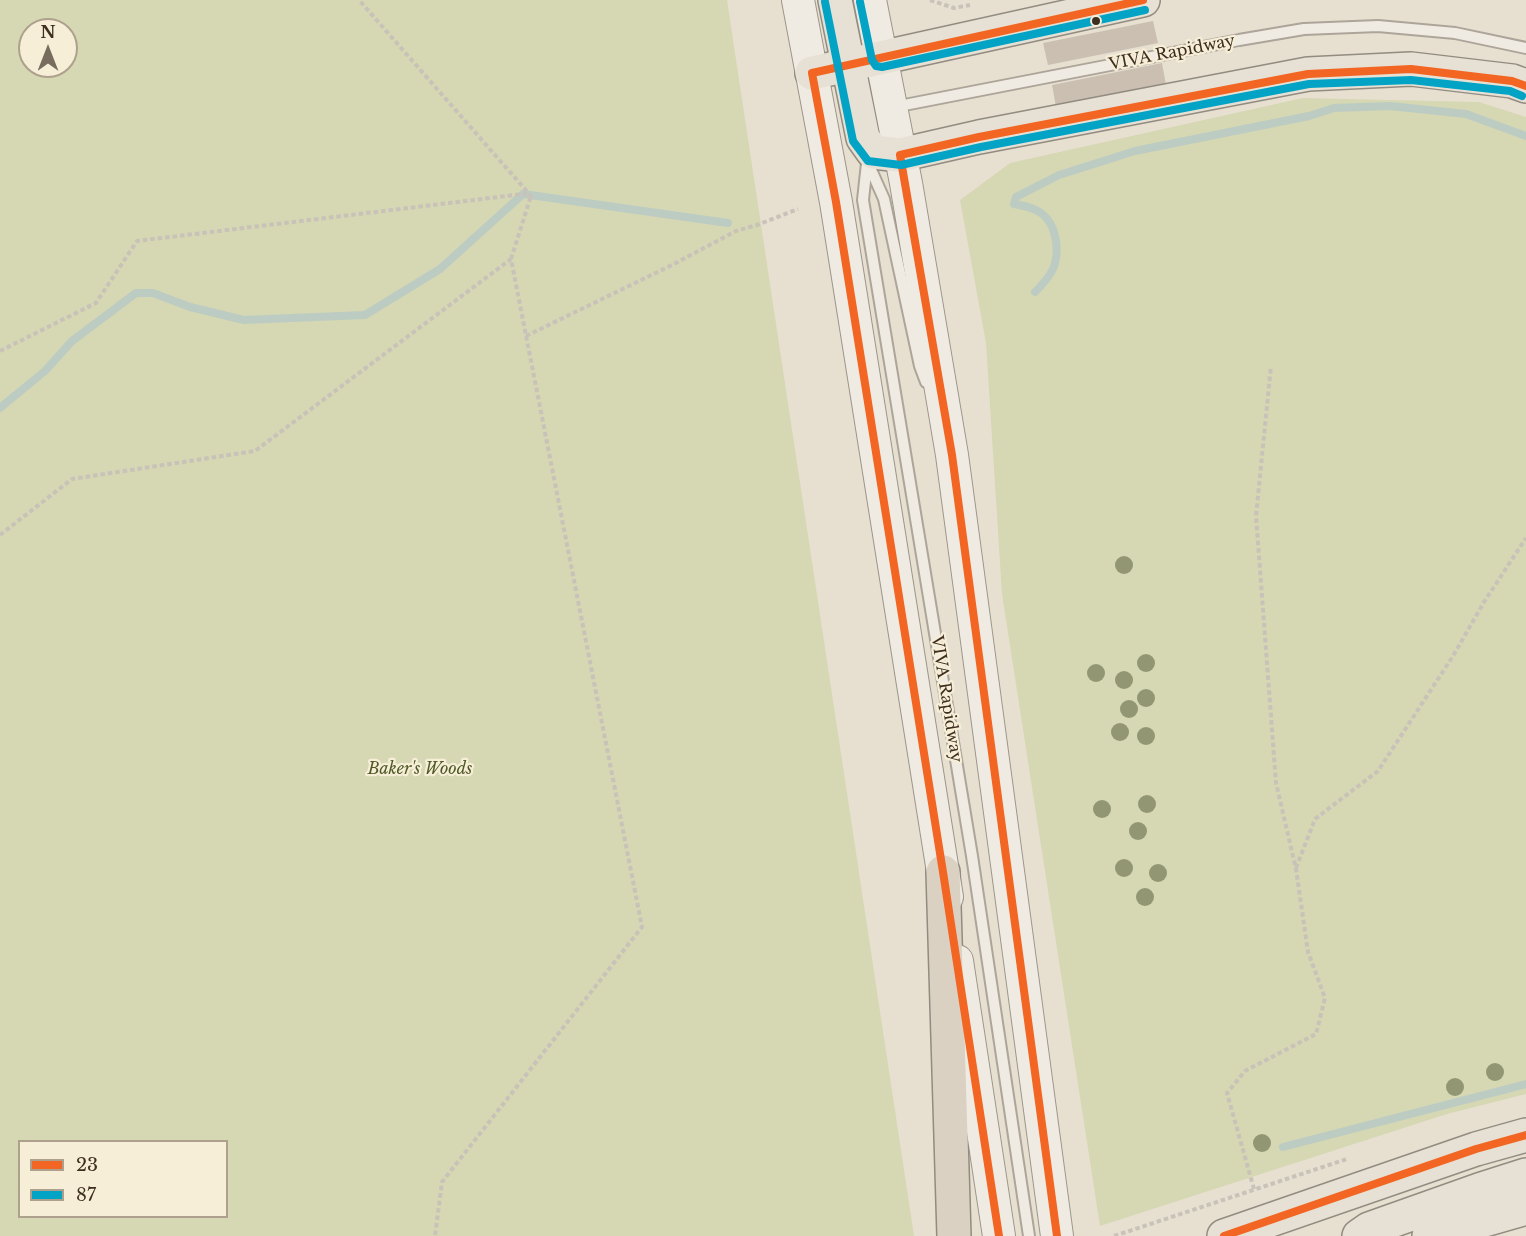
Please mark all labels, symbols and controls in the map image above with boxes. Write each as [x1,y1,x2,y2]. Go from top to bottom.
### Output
unlabelled marker [1090,15,1102,27]
north arrow [18,18,78,78]
text: N [40,22,56,42]
street label: VIVA Rapidway [1107,31,1237,75]
street label: VIVA Rapidway [926,634,966,764]
park label: Baker's Woods [368,759,472,779]
legend [18,1140,228,1218]
text: 23 [76,1154,98,1176]
text: 87 [76,1184,96,1206]

